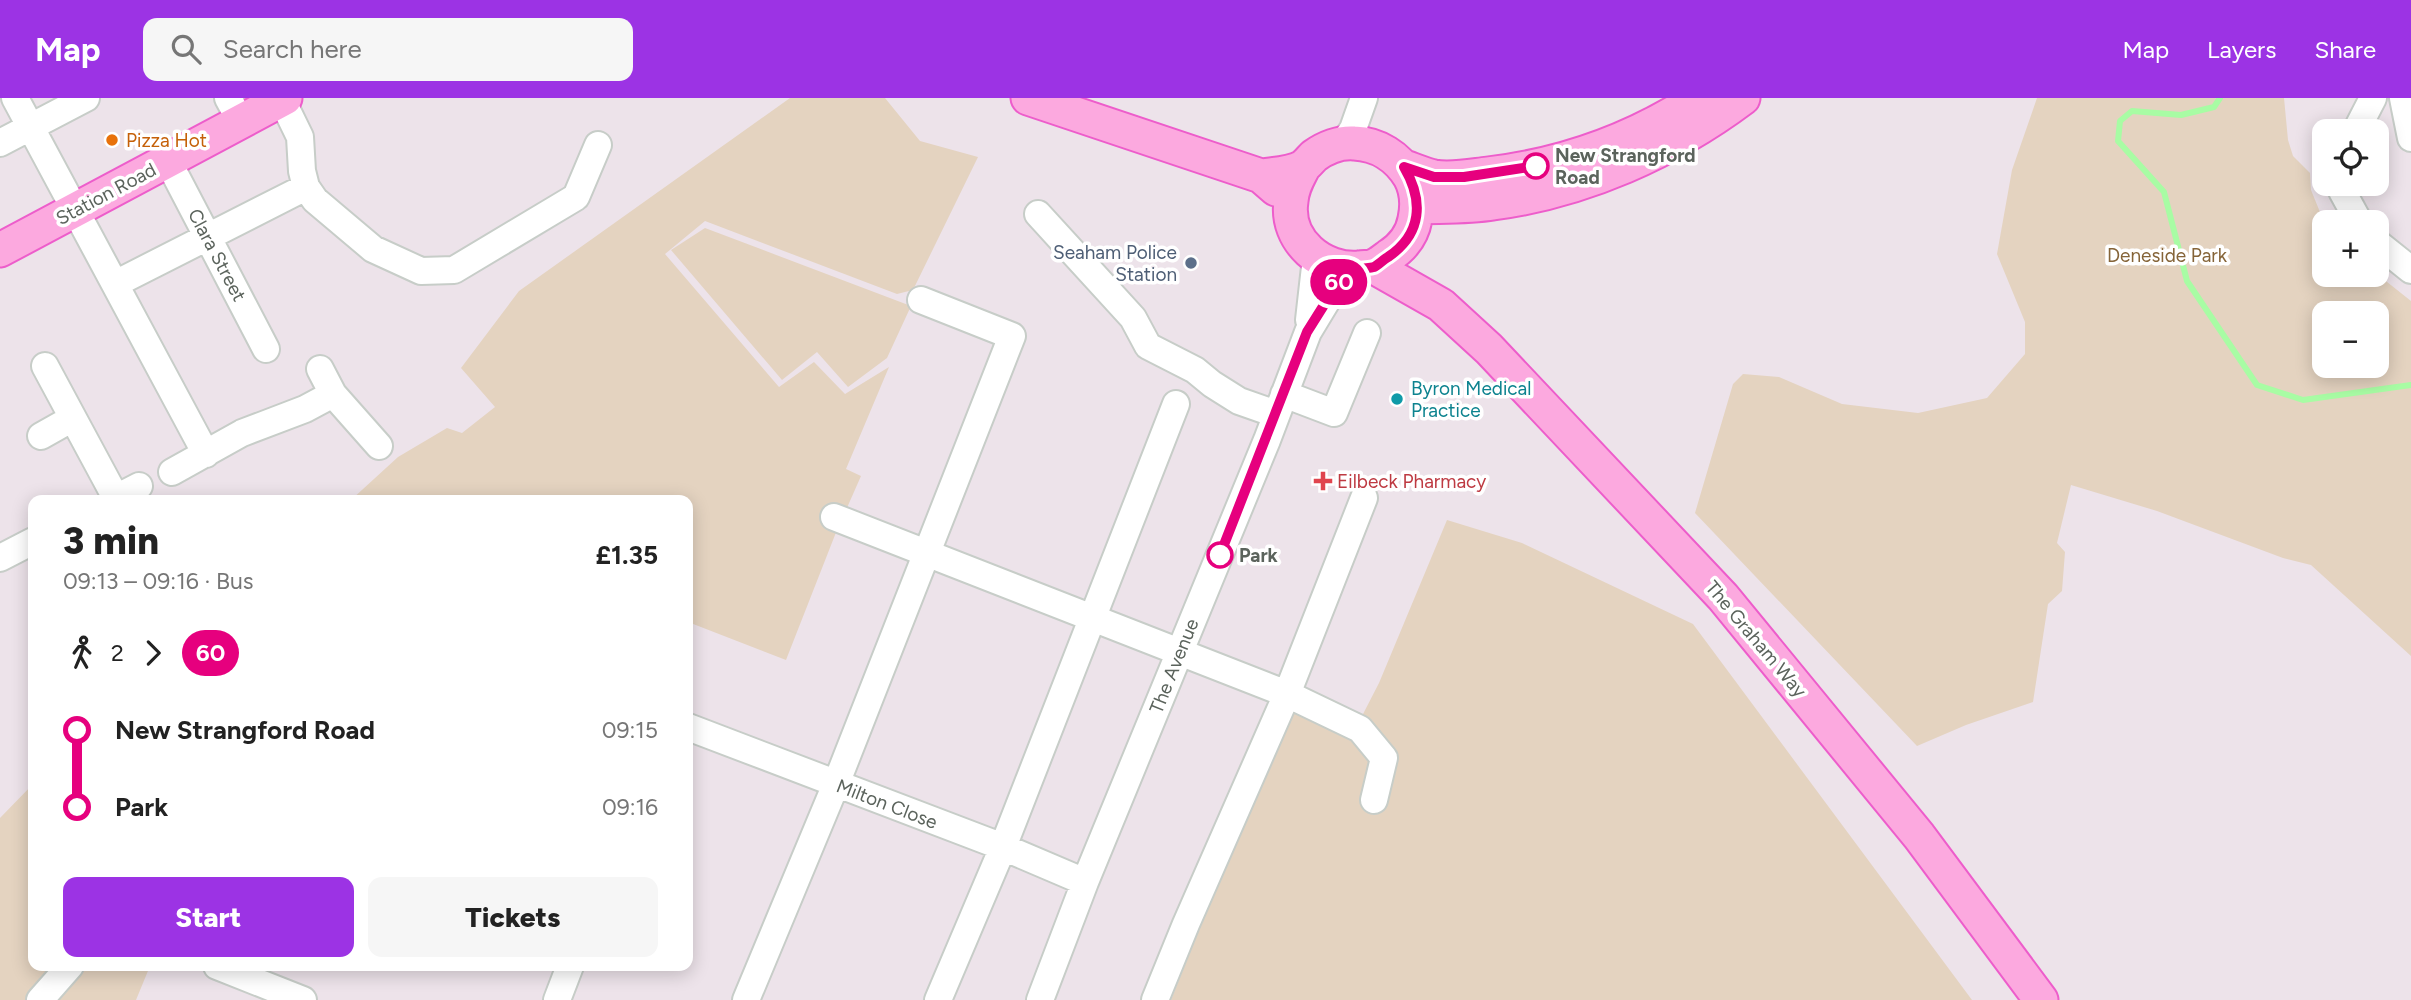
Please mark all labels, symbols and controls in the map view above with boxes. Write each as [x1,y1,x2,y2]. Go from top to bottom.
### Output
search box [143,18,633,81]
text: Map [35,30,101,69]
icon: search [167,30,205,68]
text: Search here [223,33,362,65]
text: Map [2122,35,2169,64]
text: Layers [2207,35,2276,64]
text: Share [2314,35,2376,64]
map controls [2312,119,2389,378]
button: locate [2312,119,2389,196]
place label: Pizza Hot [126,129,207,152]
marker: Pizza Hot [104,132,120,148]
place label: New Strangford Road [1555,144,1696,189]
marker: New Strangford Road [1523,153,1549,179]
street label: Station Road [52,158,160,230]
street label: Clara Street [183,205,251,305]
button: + [2312,210,2389,287]
place label: Seaham Police Station [1053,241,1177,286]
park label: Deneside Park [2107,244,2228,267]
marker: Seaham Police Station [1183,255,1199,271]
line badge: 60 [1308,259,1370,305]
text: 60 [1324,267,1354,296]
button: − [2312,301,2389,378]
place label: Byron Medical Practice [1411,377,1531,422]
marker: Byron Medical Practice [1389,391,1405,407]
place label: Eilbeck Pharmacy [1337,470,1486,493]
marker: Eilbeck Pharmacy [1315,473,1331,489]
text: 3 min [63,518,159,564]
text: £1.35 [596,539,658,571]
marker: Park [1207,542,1233,568]
place label: Park [1239,544,1279,567]
text: 09:13 – 09:16 · Bus [63,567,254,595]
street label: The Graham Way [1701,576,1811,702]
street label: The Avenue [1145,615,1203,717]
icon: walk [63,634,101,672]
icon: forward [134,634,172,672]
text: 60 [196,638,225,667]
text: 2 [111,639,124,667]
text: New Strangford Road [115,714,375,746]
text: 09:15 [602,716,658,744]
street label: Milton Close [833,774,941,834]
text: Park [115,791,168,823]
text: 09:16 [602,793,658,821]
button: Start [63,877,354,957]
button: Tickets [368,877,658,957]

